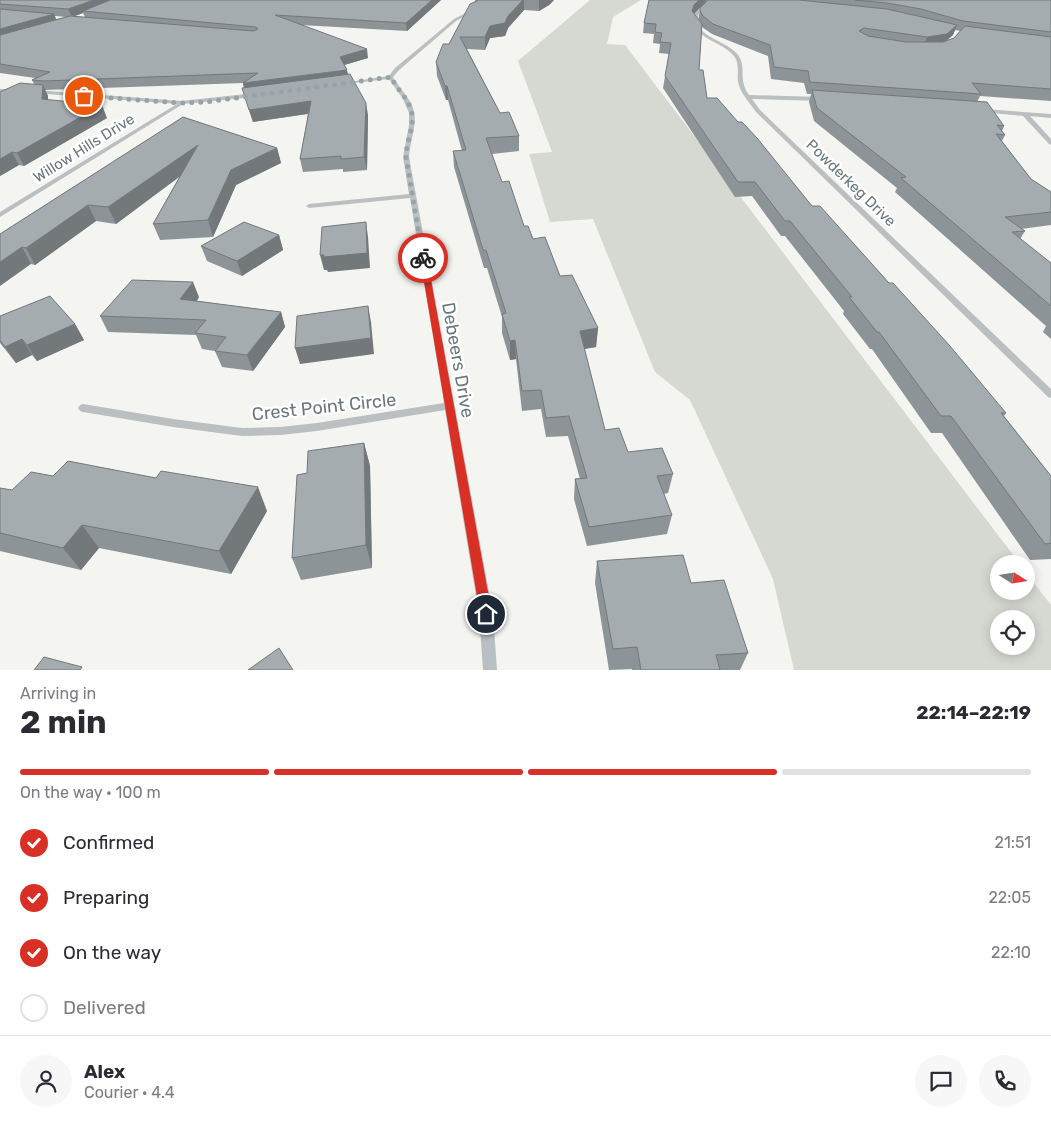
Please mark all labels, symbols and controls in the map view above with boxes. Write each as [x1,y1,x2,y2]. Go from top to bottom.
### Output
pin [63,75,105,117]
icon: bag [70,82,98,110]
street label: Willow Hills Drive [30,110,138,186]
street label: Powderkeg Drive [803,136,899,230]
courier [398,233,448,283]
icon: bike [409,244,437,272]
street label: Debeers Drive [437,300,479,420]
street label: Crest Point Circle [251,388,397,426]
north arrow [990,555,1035,600]
map controls [990,555,1035,655]
pin [465,593,507,635]
icon: home [472,600,500,628]
button: locate [990,610,1035,655]
text: Arriving in [20,684,96,703]
text: 22:14–22:19 [916,701,1031,724]
text: 2 min [20,703,107,741]
text: On the way · 100 m [20,783,161,802]
icon: check [20,829,48,857]
text: Confirmed [63,831,154,854]
text: 21:51 [995,833,1031,852]
icon: check [20,884,48,912]
text: Preparing [63,886,149,909]
text: 22:05 [988,888,1031,907]
icon: check [20,939,48,967]
text: On the way [63,941,161,964]
text: 22:10 [991,943,1031,962]
text: Delivered [63,996,146,1019]
button: person [20,1055,72,1107]
button: chat [915,1055,967,1107]
button: phone [979,1055,1031,1107]
text: Alex [84,1060,125,1083]
text: Courier · 4.4 [84,1083,175,1102]

